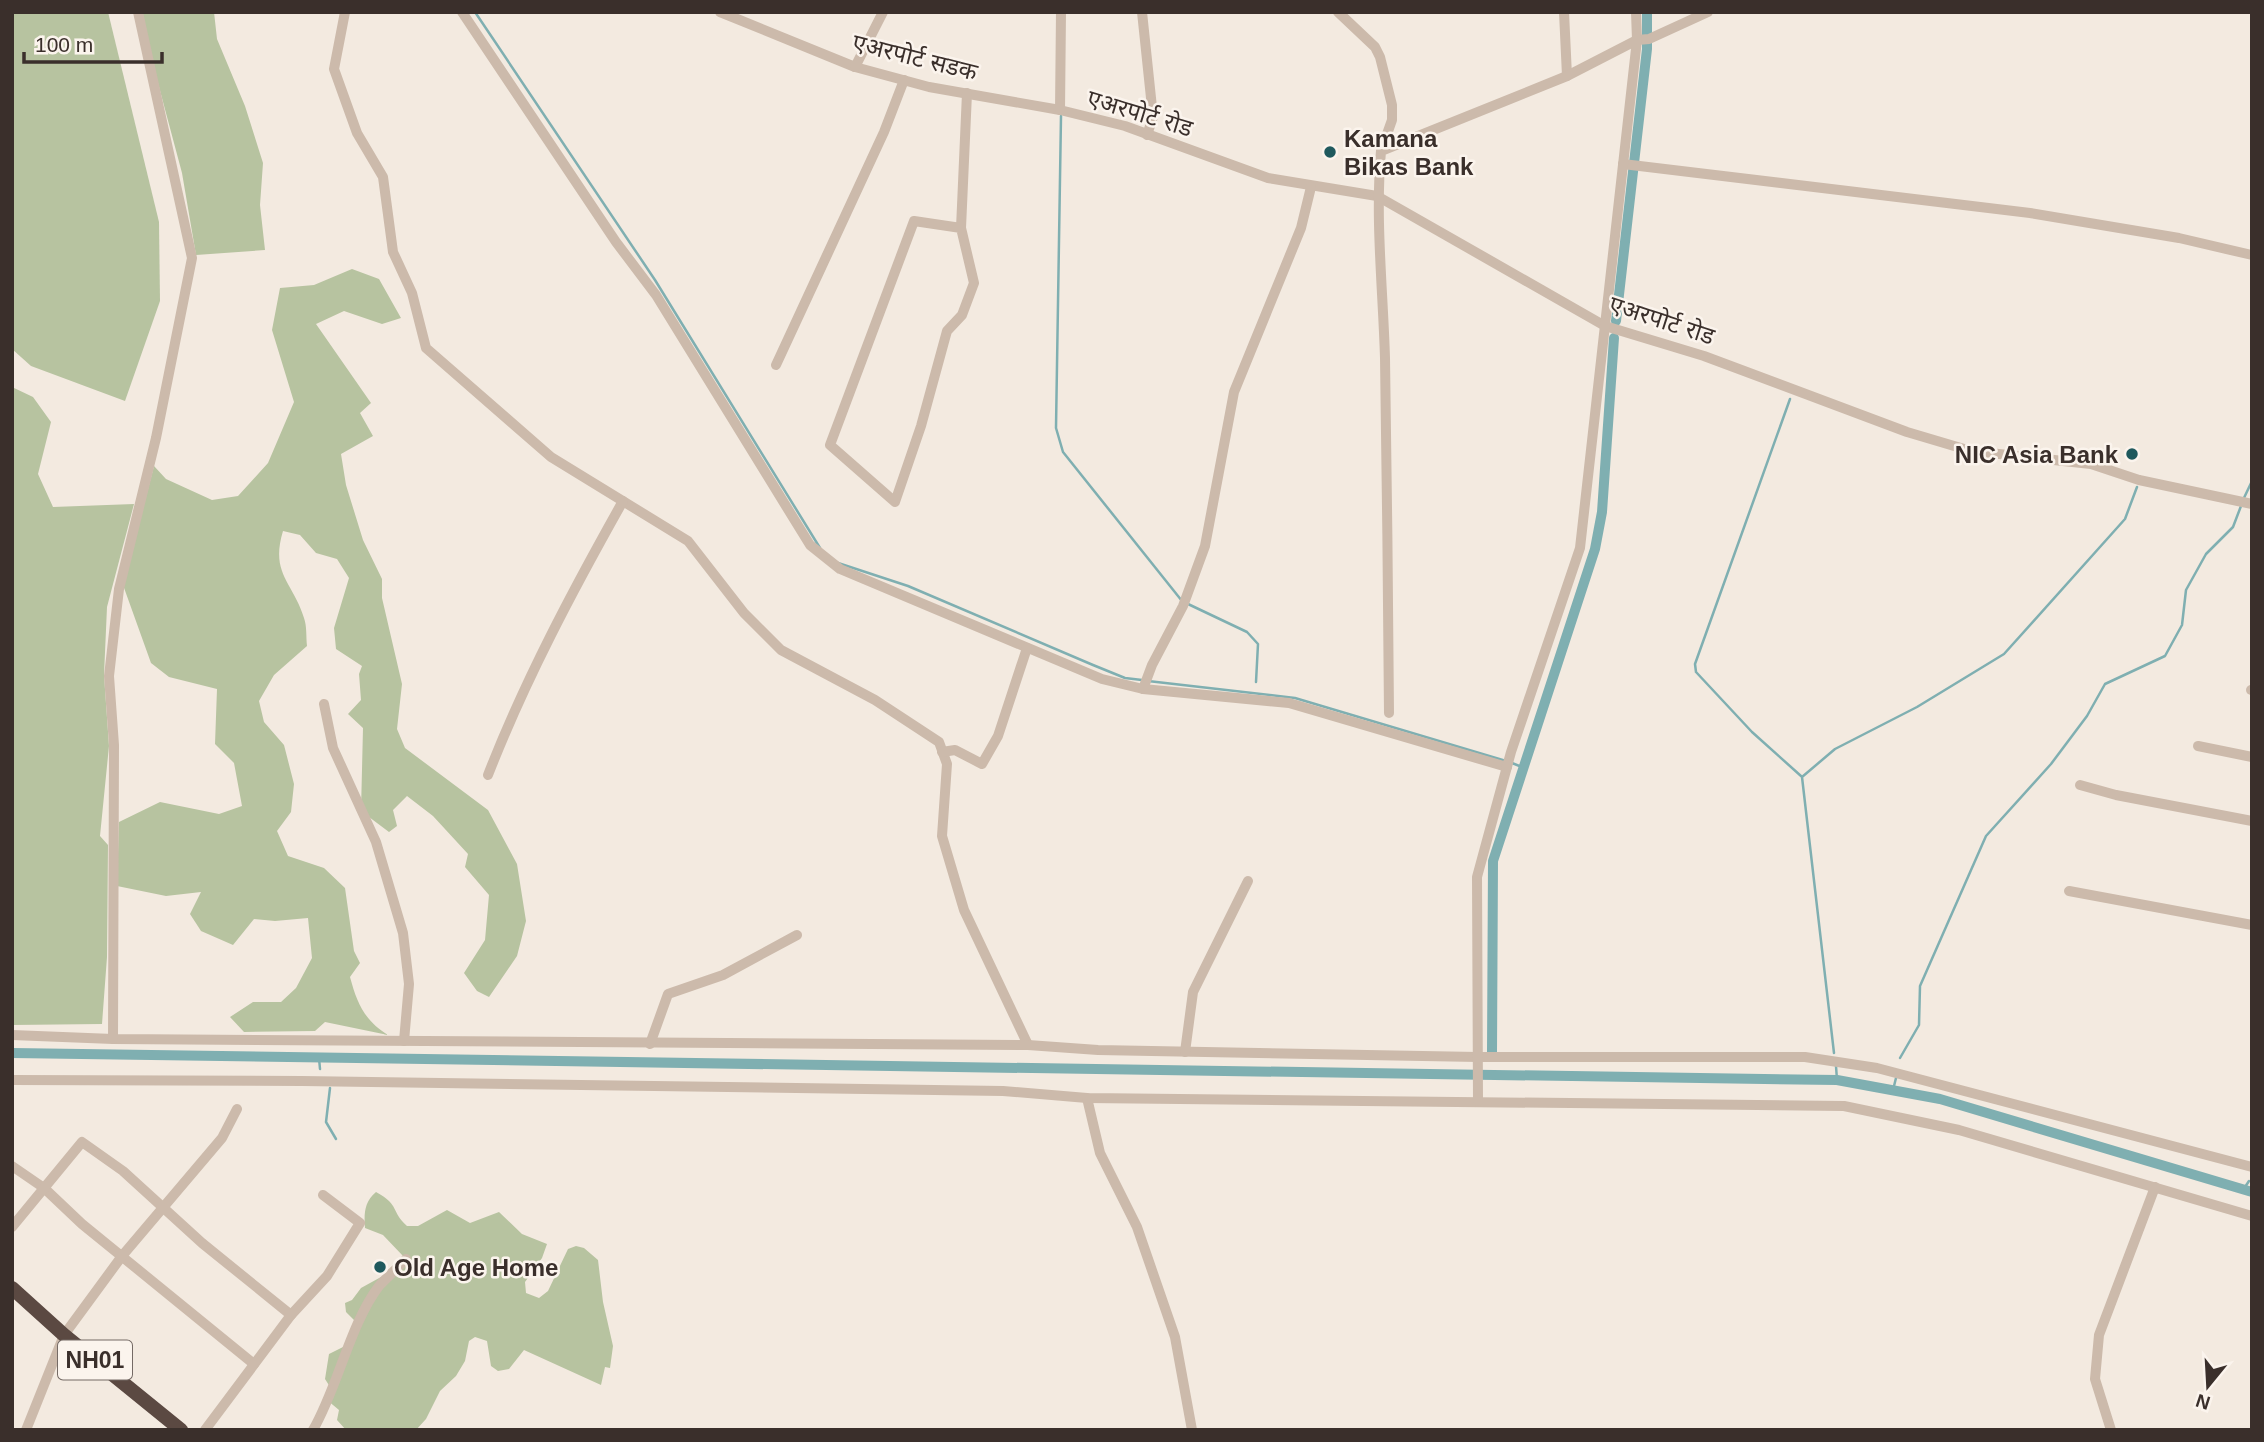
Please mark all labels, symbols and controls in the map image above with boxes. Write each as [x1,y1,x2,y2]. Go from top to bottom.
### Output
scale bar [24,21,163,65]
street label: एअरपोर्ट सडक [850,28,981,86]
text: 100 m [35,33,93,56]
street label: एअरपोर्ट रोड [1084,84,1197,142]
place label: Kamana Bikas Bank [1344,125,1474,180]
marker: Kamana Bikas Bank [1322,144,1338,160]
street label: एअरपोर्ट रोड [1606,290,1719,350]
place label: NIC Asia Bank [1955,441,2119,468]
marker: NIC Asia Bank [2124,446,2140,462]
place label: Old Age Home [394,1254,558,1281]
marker: Old Age Home [372,1259,388,1275]
road number: NH01 [58,1340,132,1380]
north arrow [2173,1351,2243,1421]
text: N [2193,1390,2213,1414]

